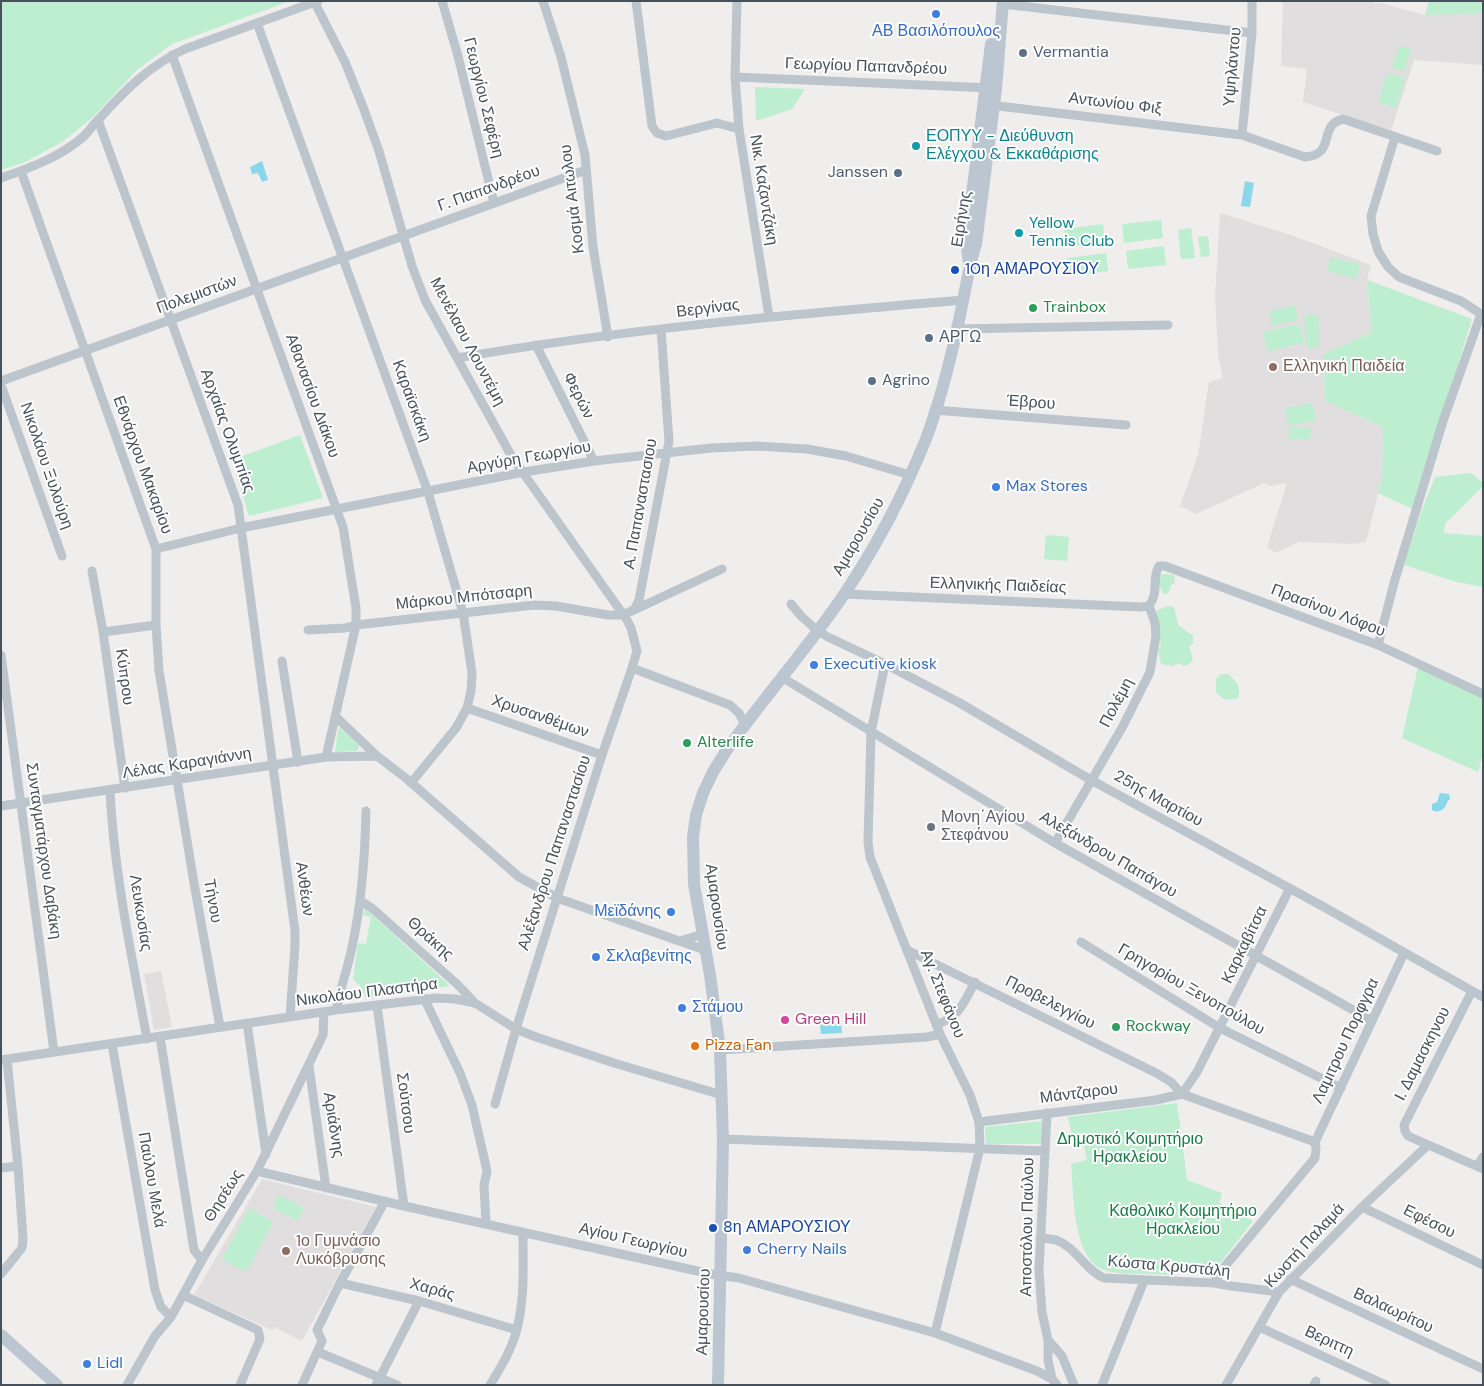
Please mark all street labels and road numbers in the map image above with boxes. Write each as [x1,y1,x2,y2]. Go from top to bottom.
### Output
street label: Υψηλάντου [1220,26,1246,108]
street label: Γεωργίου Σεφέρη [459,36,507,160]
street label: Γεωργίου Παπανδρέου [785,55,947,79]
street label: Αντωνίου Φιξ [1067,89,1163,119]
street label: Νικ. Καζαντζάκη [745,133,781,247]
street label: Κοσμά Αιτωλου [557,143,589,255]
street label: Γ. Παπανδρέου [435,162,543,216]
street label: Ειρήνης [948,189,976,249]
street label: Πολεμιστών [154,272,240,318]
street label: Μενέλαου Λουντέμη [425,275,509,409]
street label: Βεργίνας [675,296,741,322]
street label: Αθανασίου Διάκου [281,331,343,461]
street label: Καραϊσκάκη [387,358,435,444]
street label: Αρχαίας Ολυμπίας [196,366,258,496]
street label: Φερών [558,370,598,422]
street label: Έβρου [1006,392,1056,414]
street label: Εθνάρχου Μακαρίου [108,393,176,537]
street label: Νικολάου Ξυλούρη [15,400,77,532]
street label: Α. Παπαναστασιου [620,437,662,571]
street label: Αργύρη Γεωργίου [466,438,592,478]
street label: Αμαρουσίου [829,495,889,579]
street label: Ελληνικής Παιδείας [929,574,1067,598]
street label: Πρασίνου Λόφου [1268,580,1388,642]
street label: Μάρκου Μπότσαρη [395,581,533,615]
street label: Κύπρου [111,648,137,706]
street label: Πολέμη [1096,675,1138,731]
street label: Χρυσανθέμων [489,691,591,743]
street label: Λέλας Καραγιάννη [121,744,253,784]
street label: Αλέξανδρου Παπαναστασίου [514,753,596,953]
street label: Συνταγματάρχου Δαβάκη [21,762,65,940]
street label: 25ης Μαρτίου [1110,767,1206,831]
street label: Αλεξάνδρου Παπάγου [1036,808,1180,902]
street label: Ανθέων [291,860,317,918]
street label: Αμαρουσίου [700,863,732,951]
street label: Λευκωσίας [124,873,156,953]
street label: Τήνου [199,878,225,924]
street label: Καρκαβίτσα [1218,903,1272,987]
street label: Θράκης [403,913,457,965]
street label: Γρηγορίου Ξενοπούλου [1114,940,1268,1040]
street label: Αγ. Στεφάνου [916,947,968,1041]
street label: Προβελεγγίου [1002,972,1098,1034]
street label: Νικολάου Πλαστήρα [295,975,439,1011]
street label: Λαμιτρου Πορφγρα [1308,975,1384,1107]
street label: Ι. Δαμασκηνου [1391,1004,1455,1104]
street label: Σούτσου [392,1071,418,1135]
street label: Μάντζαρου [1039,1080,1119,1108]
street label: Αριάδνης [318,1091,348,1159]
street label: Παύλου Μελά [133,1131,169,1229]
street label: Αποστόλου Παύλου [1017,1157,1039,1297]
street label: Θησέως [200,1166,248,1226]
street label: Κωστή Παλαμά [1261,1200,1349,1292]
street label: Εφέσου [1400,1201,1458,1243]
street label: Αγίου Γεωργίου [577,1219,689,1263]
street label: Κώστα Κρυστάλη [1107,1252,1231,1282]
street label: Αμαρουσίου [693,1268,715,1356]
street label: Χαράς [407,1275,457,1305]
street label: Βαλαωρίτου [1350,1284,1436,1338]
street label: Βεριττη [1301,1322,1357,1362]

